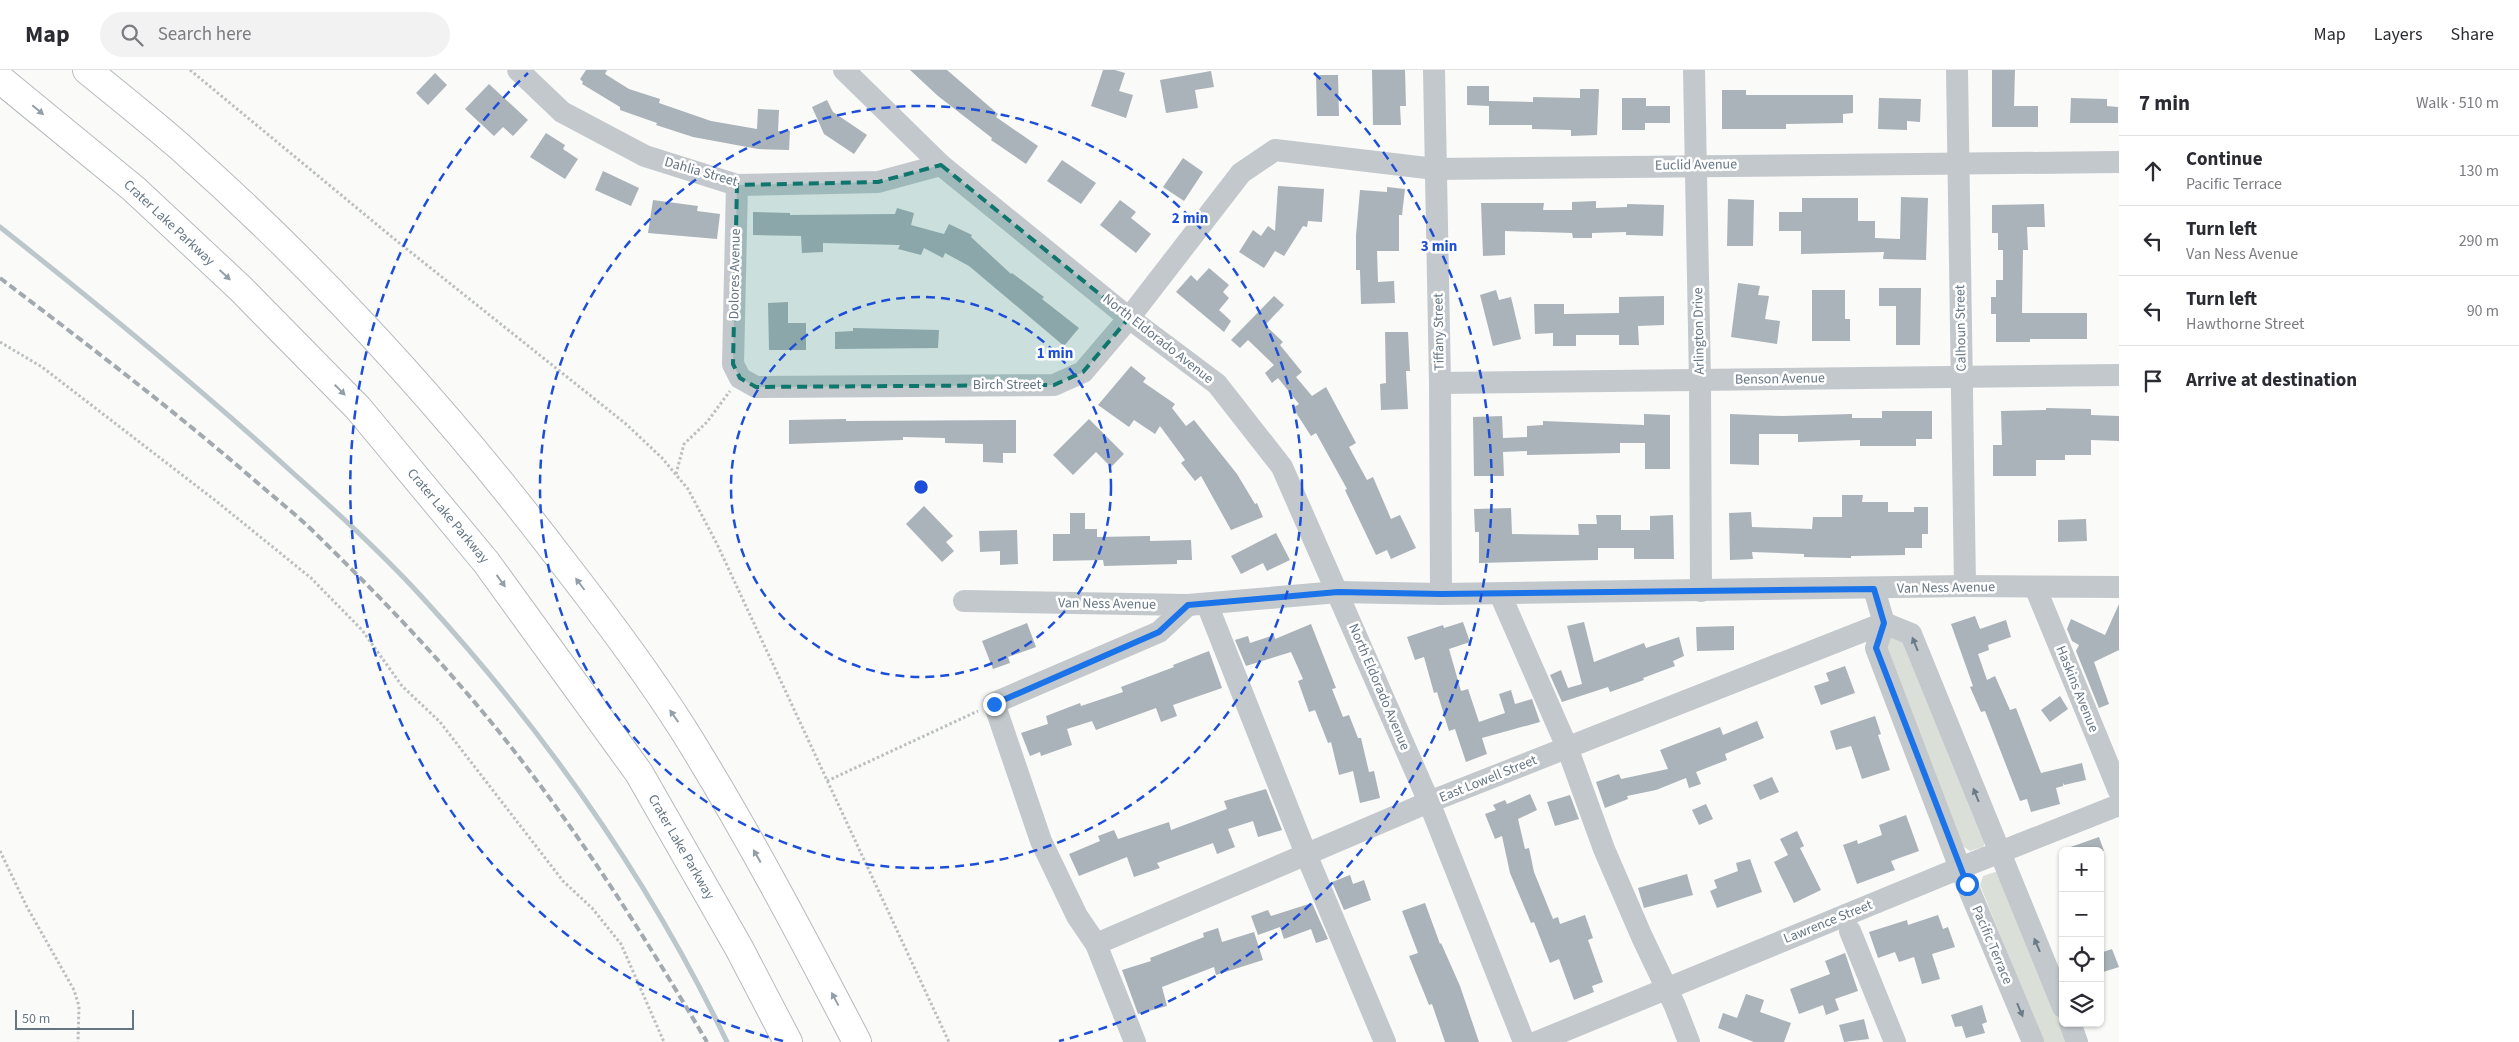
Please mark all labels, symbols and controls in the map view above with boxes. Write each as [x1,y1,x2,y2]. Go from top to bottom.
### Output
search box [100,12,450,57]
text: Map [25,17,70,52]
icon: search [118,21,146,49]
text: Search here [158,21,251,48]
text: Map [2314,22,2346,47]
text: Layers [2374,22,2423,47]
text: Share [2451,22,2494,47]
text: 7 min [2139,88,2190,118]
text: Walk · 510 m [2416,92,2499,114]
one-way arrow [31,105,44,116]
text: Continue [2186,146,2263,173]
street label: Dahlia Street [662,152,740,192]
street label: Euclid Avenue [1655,154,1737,176]
icon: ahead [2139,157,2167,185]
text: 130 m [2459,160,2499,182]
text: Pacific Terrace [2186,173,2282,195]
street label: Crater Lake Parkway [119,175,219,271]
text: 2 min [1172,208,1208,229]
text: Turn left [2186,216,2257,243]
icon: left [2139,227,2167,255]
street label: Dolores Avenue [724,228,746,320]
text: 290 m [2459,230,2499,252]
text: 3 min [1421,236,1457,257]
text: Van Ness Avenue [2186,243,2298,265]
one-way arrow [219,269,231,281]
street label: Calhoun Street [1950,284,1972,372]
text: Turn left [2186,286,2257,313]
street label: Arlington Drive [1688,287,1710,375]
street label: North Eldorado Avenue [1098,289,1218,389]
street label: Tiffany Street [1428,293,1450,371]
icon: left [2139,297,2167,325]
text: 90 m [2467,300,2499,322]
text: Hawthorne Street [2186,313,2304,335]
text: 1 min [1037,343,1073,364]
icon: arrive [2139,367,2167,395]
text: Arrive at destination [2186,367,2357,394]
street label: Benson Avenue [1735,368,1825,390]
street label: Birch Street [973,375,1041,395]
one-way arrow [334,384,346,396]
street label: Crater Lake Parkway [402,464,494,568]
centre of rings [912,478,930,496]
one-way arrow [496,575,506,588]
street label: Van Ness Avenue [1897,577,1995,599]
one-way arrow [574,578,585,591]
street label: Van Ness Avenue [1058,593,1156,615]
street label: North Eldorado Avenue [1343,621,1415,753]
one-way arrow [1911,636,1919,651]
street label: Haskins Avenue [2051,643,2104,735]
route end [983,693,1006,716]
one-way arrow [669,710,679,723]
street label: East Lowell Street [1436,750,1540,808]
one-way arrow [1971,788,1979,802]
street label: Crater Lake Parkway [643,791,720,904]
map controls [2059,847,2104,1027]
button: + [2059,847,2104,892]
one-way arrow [753,849,762,862]
route start [1956,873,1979,896]
button: − [2059,892,2104,937]
street label: Lawrence Street [1781,895,1876,949]
street label: Pacific Terrace [1966,902,2018,988]
button: locate [2059,937,2104,982]
one-way arrow [2033,938,2041,952]
button: layers [2059,982,2104,1027]
one-way arrow [830,992,839,1006]
one-way arrow [2016,1003,2024,1017]
scale bar [15,1007,134,1030]
text: 50 m [22,1009,50,1029]

